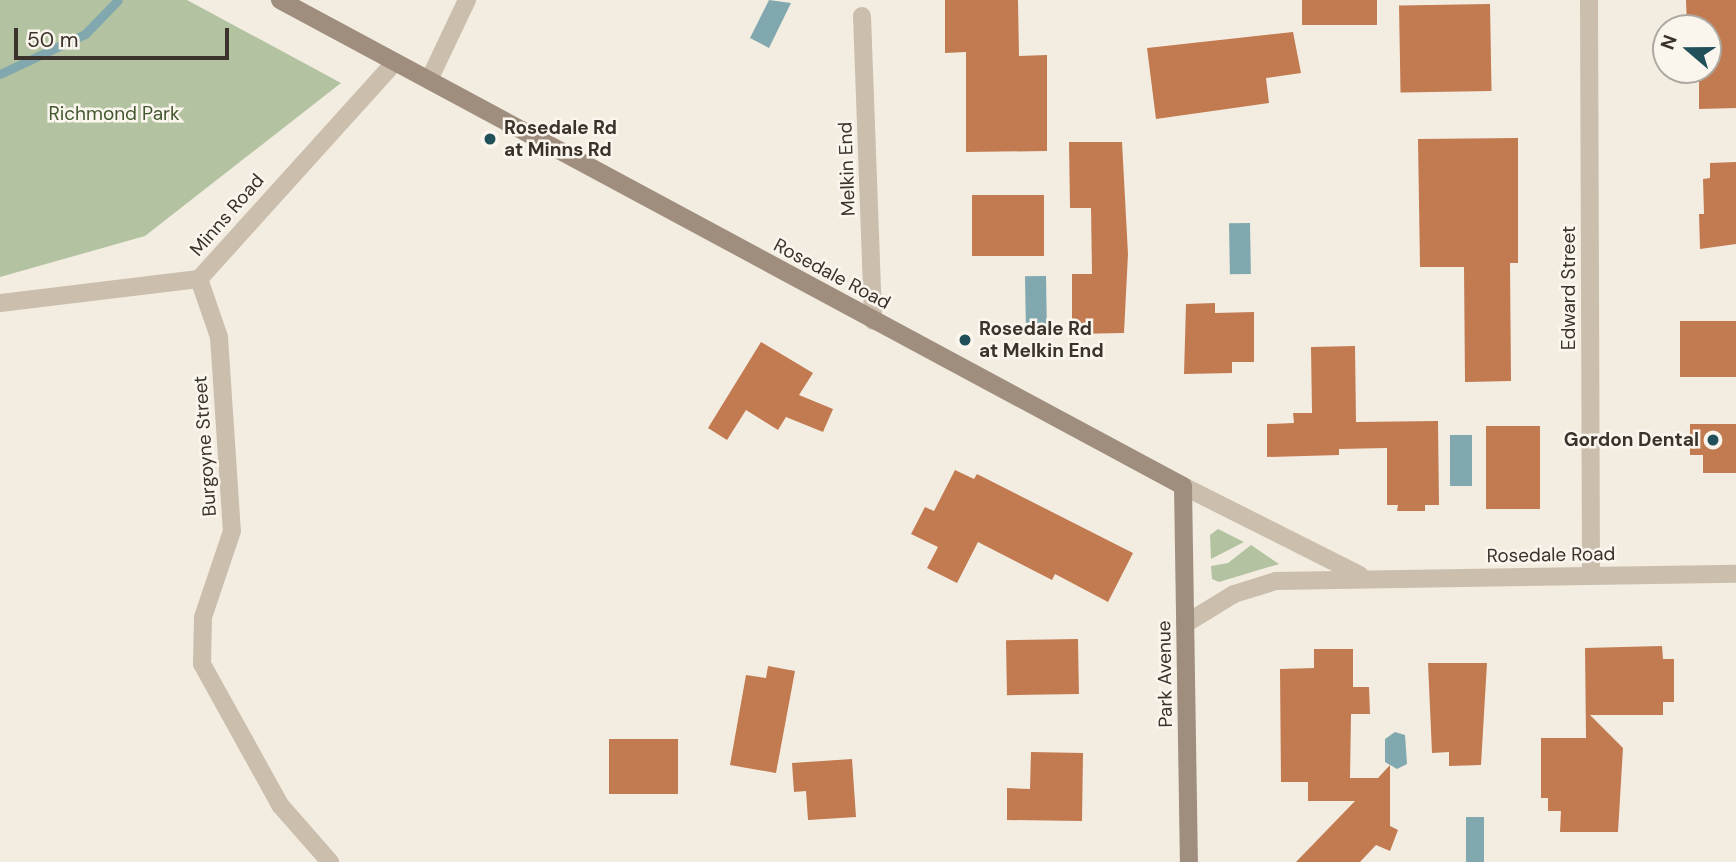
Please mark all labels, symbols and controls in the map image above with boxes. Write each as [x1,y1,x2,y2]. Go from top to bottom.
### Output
scale bar [18,14,233,58]
north arrow [1652,14,1722,84]
text: 50 m [27,26,78,54]
text: N [1655,32,1683,53]
park label: Richmond Park [48,103,180,125]
place label: Rosedale Rd at Minns Rd [504,117,617,161]
street label: Melkin End [834,121,860,217]
marker: Rosedale Rd at Minns Rd [482,131,498,147]
street label: Minns Road [185,169,269,261]
street label: Edward Street [1558,226,1580,350]
street label: Rosedale Road [770,234,894,314]
place label: Rosedale Rd at Melkin End [979,318,1104,362]
marker: Rosedale Rd at Melkin End [957,332,973,348]
street label: Burgoyne Street [189,375,221,517]
place label: Gordon Dental [1564,429,1699,451]
marker: Gordon Dental [1705,432,1721,448]
street label: Rosedale Road [1486,542,1616,568]
street label: Park Avenue [1153,620,1177,728]

